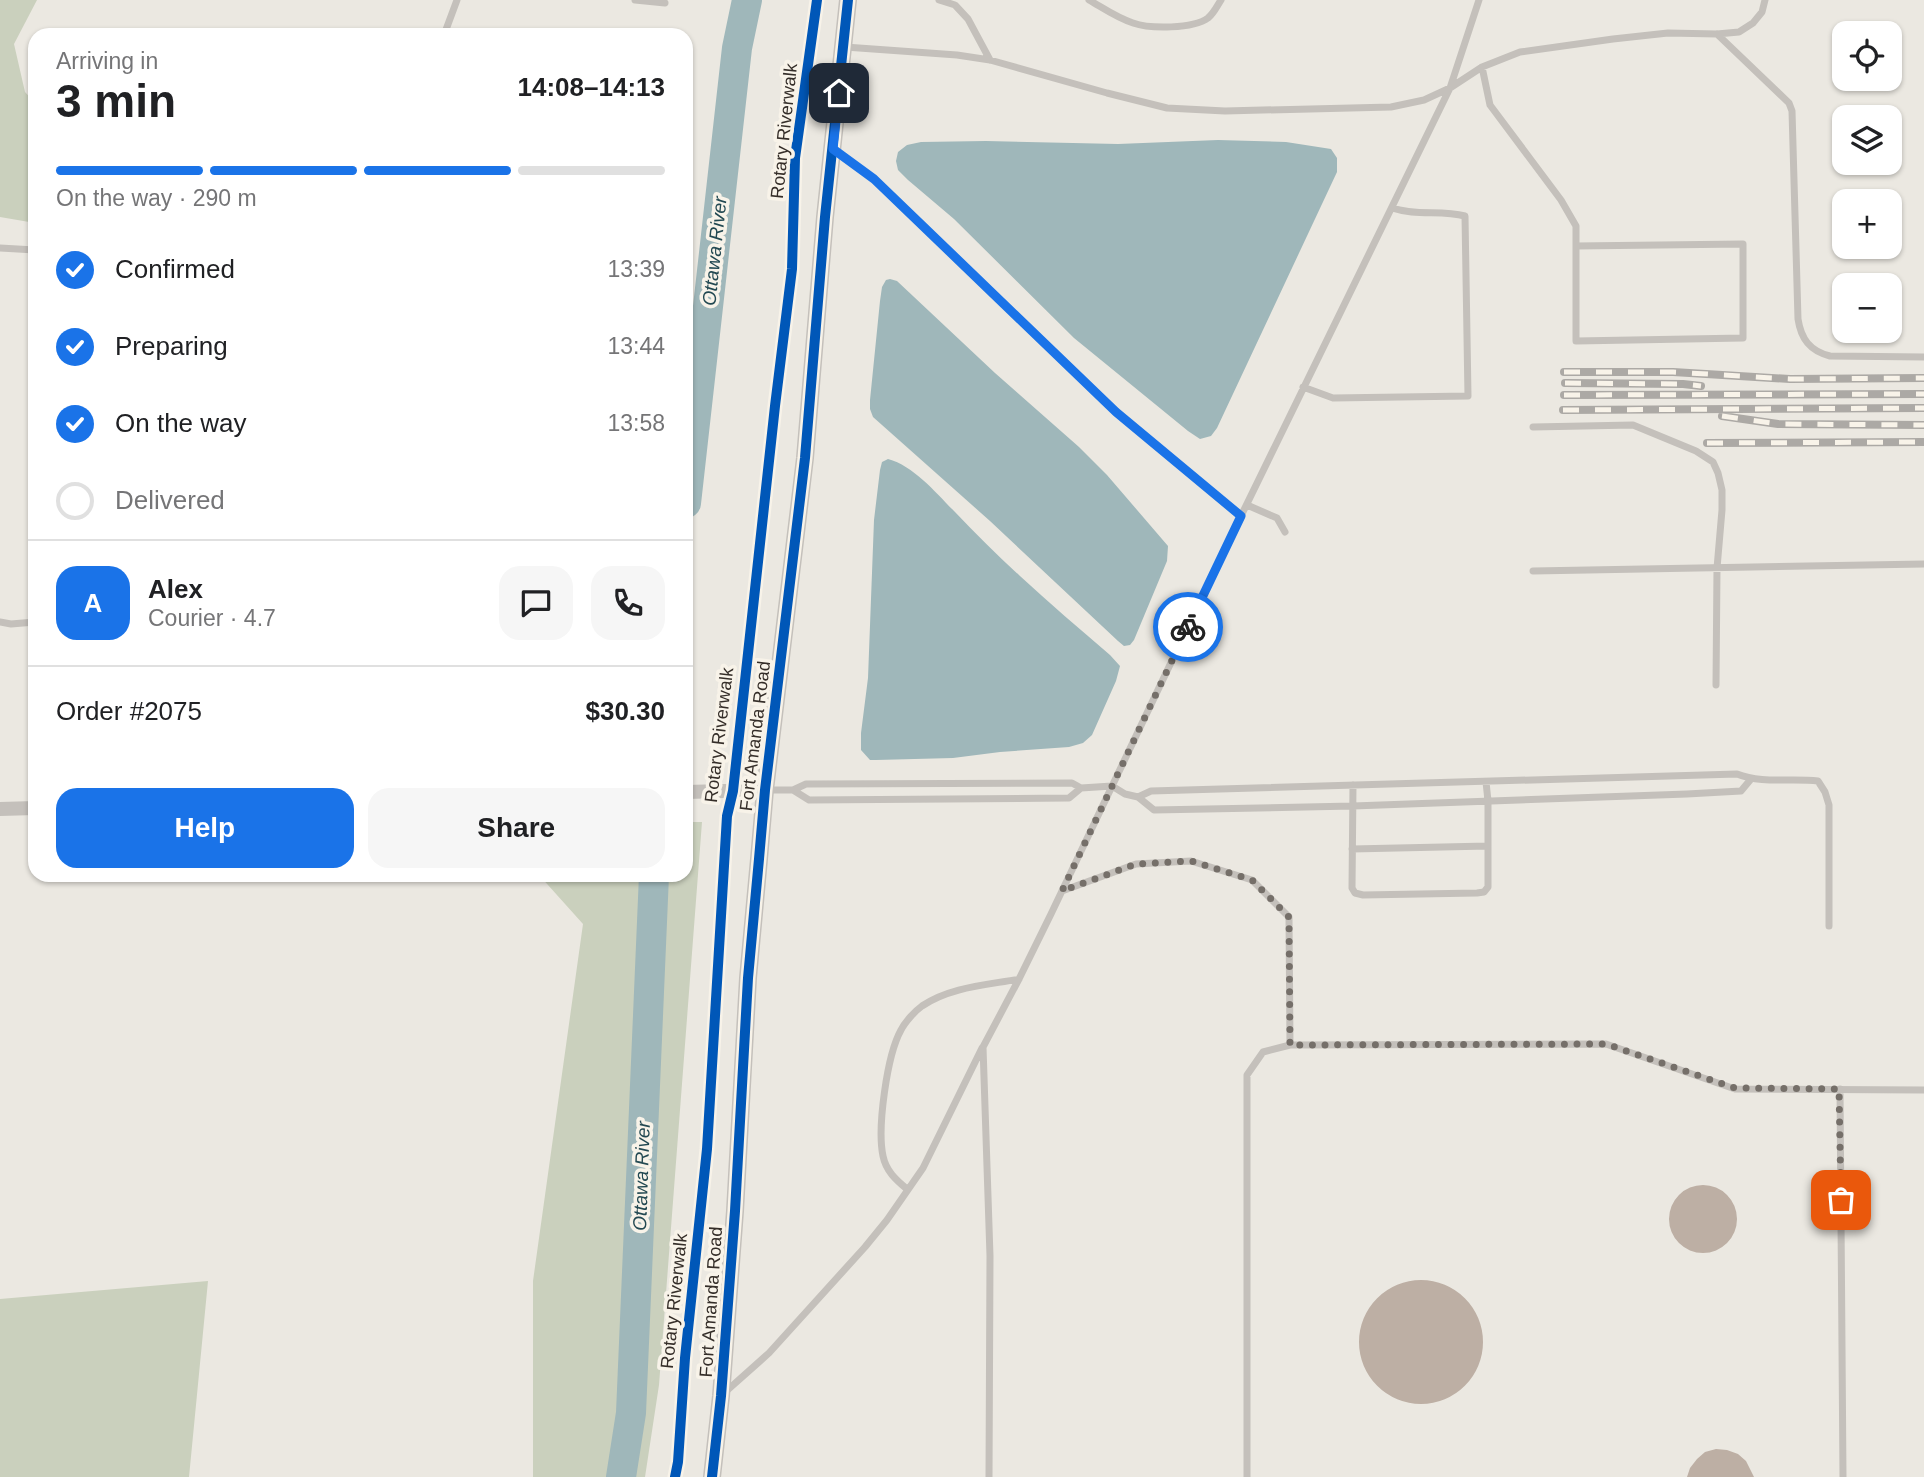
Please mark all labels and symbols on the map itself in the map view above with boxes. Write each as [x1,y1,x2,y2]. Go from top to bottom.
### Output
street label: Rotary Riverwalk [767,61,801,200]
pin [809,63,869,123]
water label: Ottawa River [698,195,731,307]
courier [1153,592,1223,662]
street label: Fort Amanda Road [736,660,774,812]
street label: Rotary Riverwalk [701,665,737,804]
water label: Ottawa River [629,1120,654,1231]
pin [1811,1170,1871,1230]
street label: Fort Amanda Road [696,1226,726,1378]
street label: Rotary Riverwalk [657,1231,691,1370]

